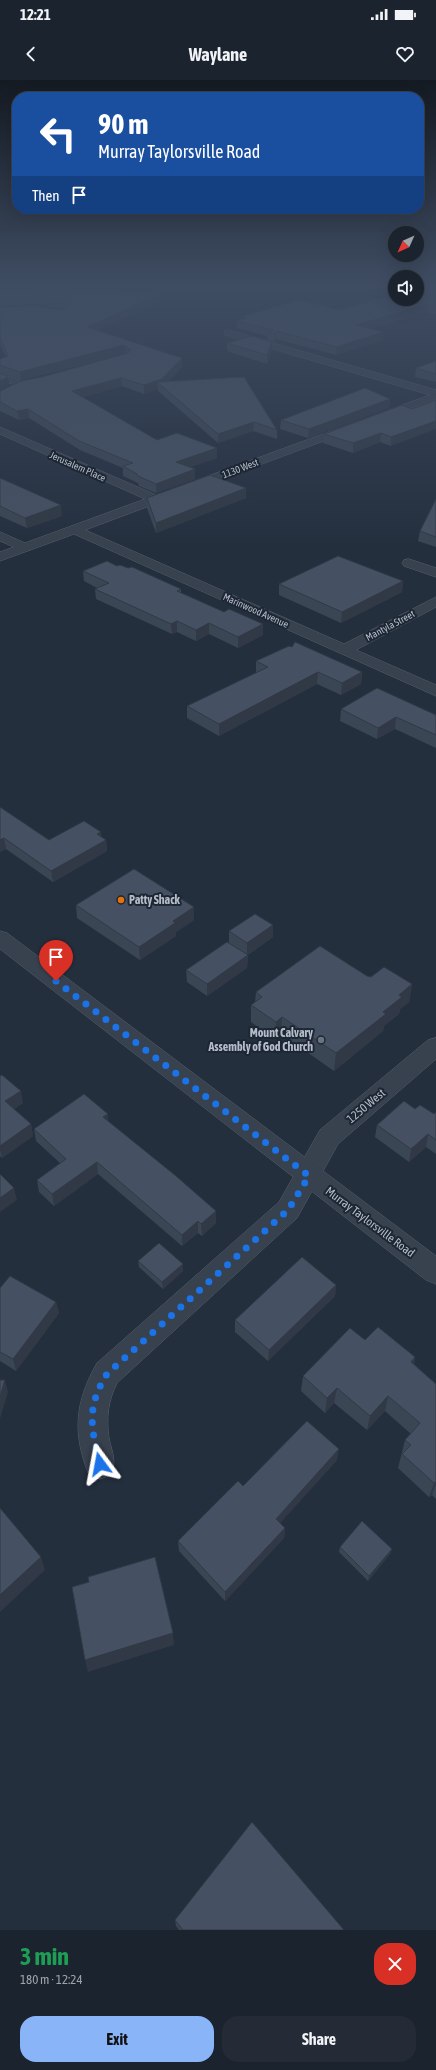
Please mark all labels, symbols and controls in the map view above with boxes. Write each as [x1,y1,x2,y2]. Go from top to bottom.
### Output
text: 12:21 [20,6,51,23]
icon: back [20,43,42,65]
icon: heart [394,43,416,65]
text: Waylane [189,44,247,65]
icon: left [32,108,84,160]
text: 90 m [98,108,148,140]
text: Murray Taylorsville Road [98,141,260,162]
icon: arrive [68,184,90,206]
text: Then [32,187,60,204]
north arrow [388,226,424,262]
map controls [388,226,424,306]
button: sound [388,270,424,306]
street label: Jerusalem Place [48,449,108,484]
street label: 1130 West [220,456,260,480]
street label: Marinwood Avenue [221,591,291,630]
street label: Mantyla Street [364,608,417,643]
place label: Patty Shack [129,893,181,907]
marker: Patty Shack [116,895,126,905]
pin [39,940,73,981]
icon: arrive [45,946,67,968]
place label: Mount Calvary Assembly of God Church [207,1026,313,1054]
marker: Mount Calvary Assembly of God Church [316,1035,326,1045]
street label: 1250 West [344,1086,388,1126]
street label: Murray Taylorsville Road [323,1184,417,1260]
position arrow [79,1443,121,1485]
text: 3 min [20,1943,69,1970]
button: close [374,1943,416,1985]
text: 180 m · 12:24 [20,1972,83,1987]
button: Exit [20,2016,214,2062]
button: Share [222,2016,416,2062]

